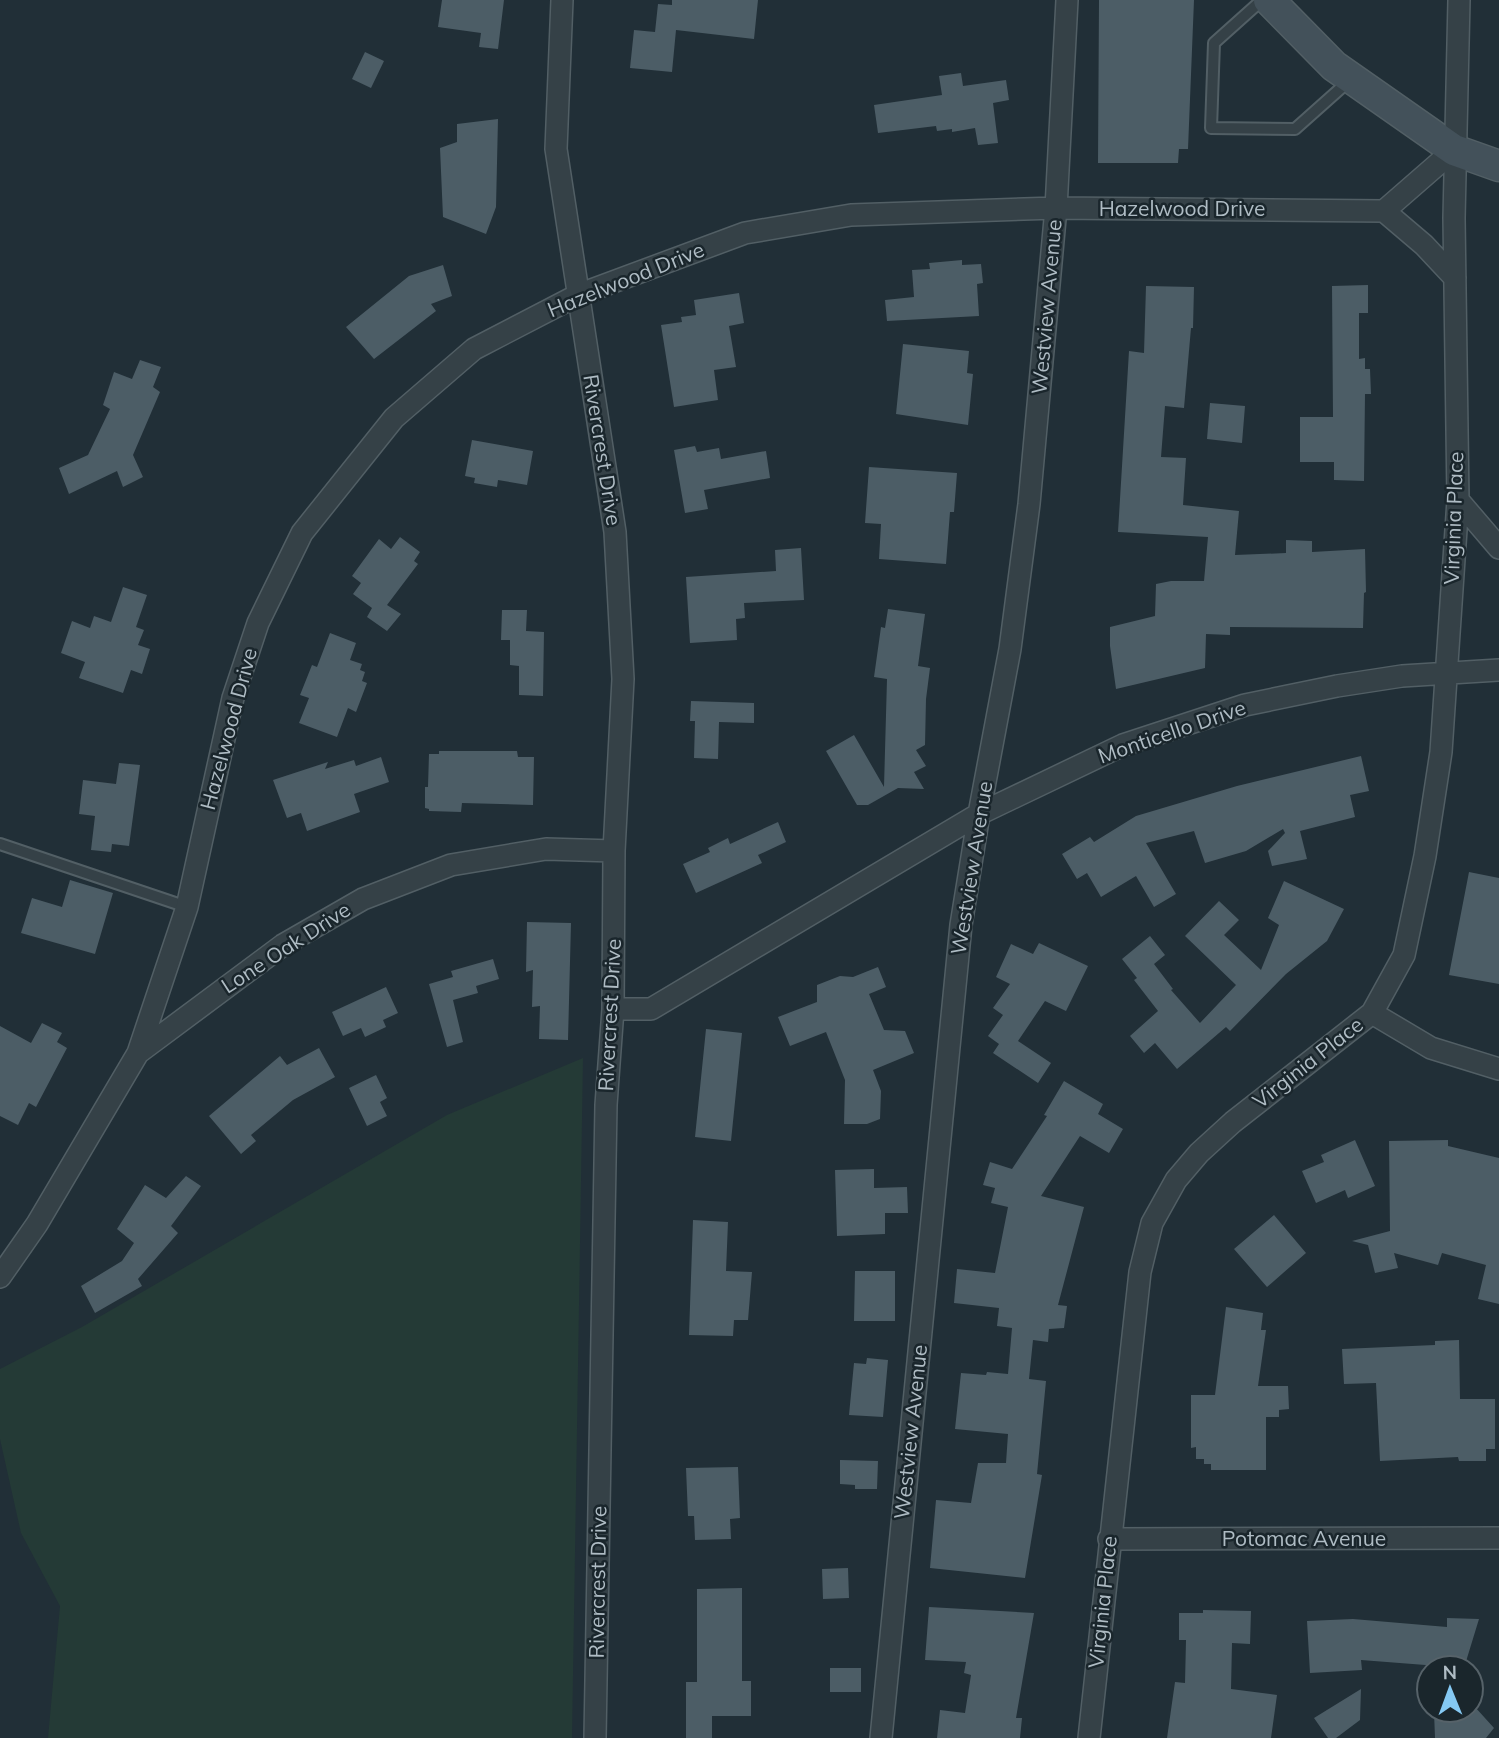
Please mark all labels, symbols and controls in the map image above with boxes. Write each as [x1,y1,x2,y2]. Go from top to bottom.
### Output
street label: Hazelwood Drive [1099,195,1265,221]
street label: Westview Avenue [1025,218,1067,396]
street label: Hazelwood Drive [543,236,708,322]
street label: Rivercrest Drive [578,372,628,527]
street label: Virginia Place [1438,451,1468,585]
street label: Hazelwood Drive [194,645,262,813]
street label: Monticello Drive [1094,694,1249,768]
street label: Westview Avenue [944,779,998,957]
street label: Lone Oak Drive [216,896,355,998]
street label: Rivercrest Drive [592,938,626,1092]
street label: Virginia Place [1247,1011,1368,1113]
street label: Westview Avenue [888,1343,932,1521]
street label: Rivercrest Drive [583,1505,611,1659]
street label: Potomac Avenue [1222,1525,1386,1551]
street label: Virginia Place [1082,1534,1122,1669]
north arrow [1415,1654,1485,1724]
text: N [1442,1660,1457,1684]

